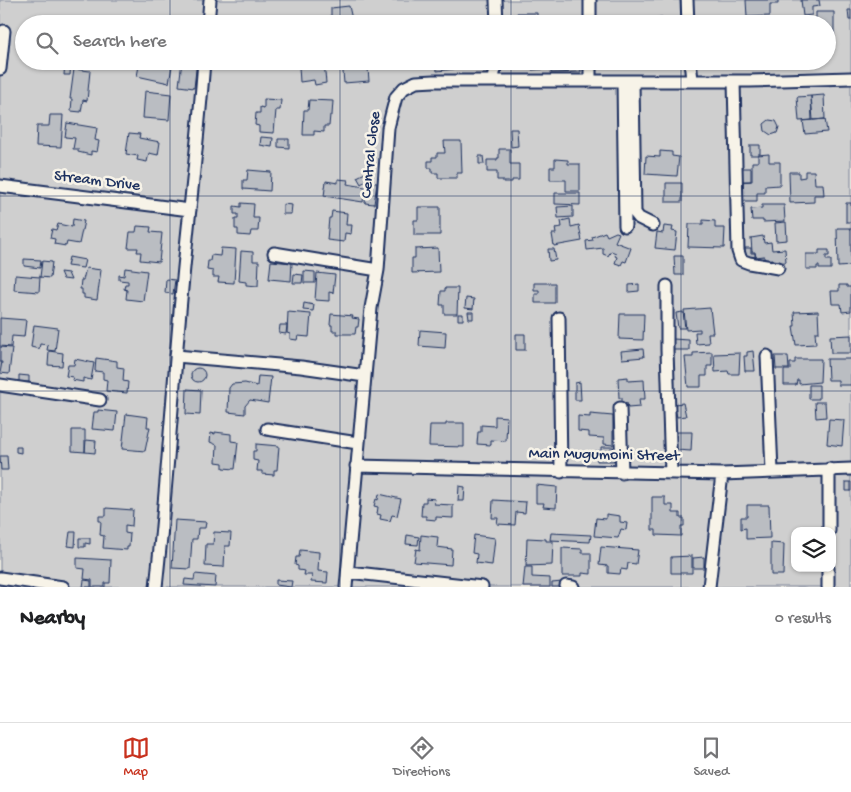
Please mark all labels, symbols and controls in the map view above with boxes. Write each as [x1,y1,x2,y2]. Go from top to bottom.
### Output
search box [15,15,836,70]
icon: search [33,29,61,57]
text: Search here [73,31,167,54]
street label: Central Close [358,110,386,200]
street label: Stream Drive [53,167,142,197]
street label: Main Mugumoini Street [528,445,681,467]
map controls [791,527,836,572]
button: layers [791,527,836,572]
text: Nearby [20,607,85,632]
text: 0 results [775,610,831,629]
tab: Map [122,734,150,781]
tab: Directions [393,734,450,781]
tab: Saved [693,734,729,781]

